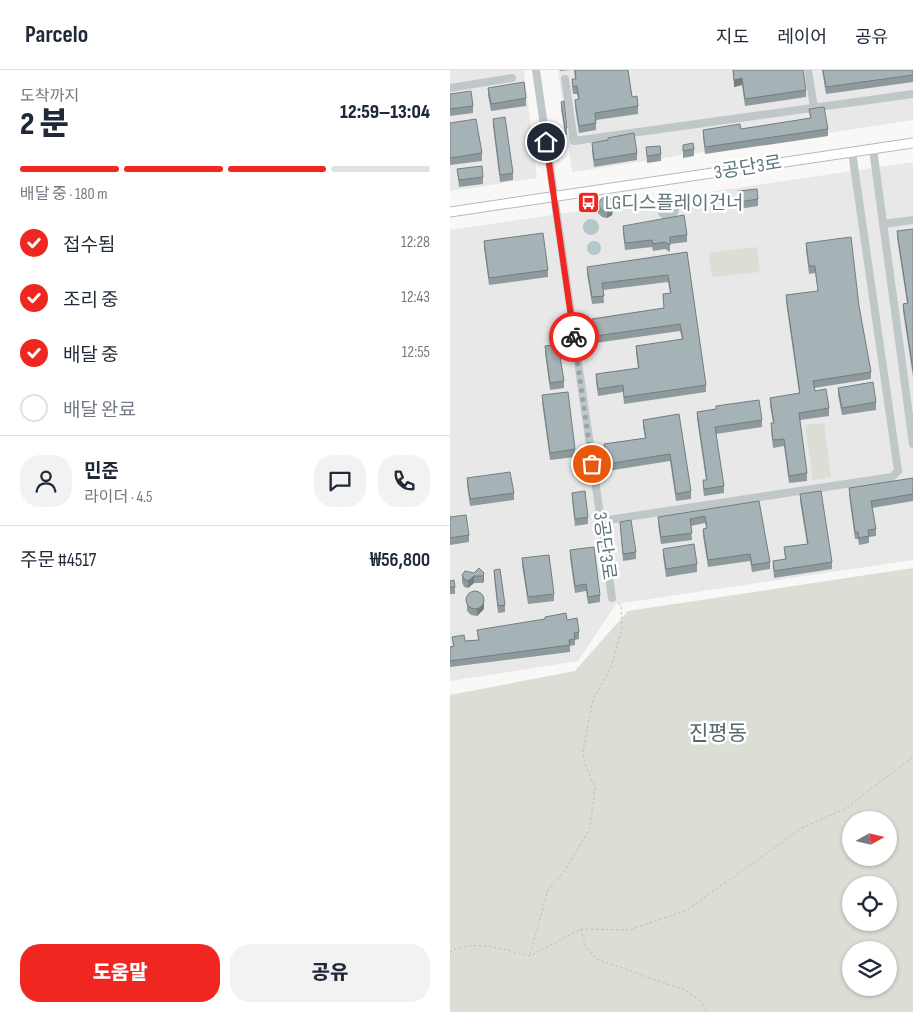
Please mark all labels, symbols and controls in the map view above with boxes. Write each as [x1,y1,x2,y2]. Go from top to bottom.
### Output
text: Parcelo [25,20,88,49]
text: 지도 [716,27,749,48]
text: 레이어 [777,27,827,48]
text: 공유 [855,27,888,48]
text: 도착까지 [20,87,79,106]
text: 12:59–13:04 [340,101,430,124]
text: 2 분 [20,105,69,144]
pin [525,121,567,163]
icon: home [532,128,560,156]
street label: 3공단3로 [712,151,784,185]
text: 배달 중 · 180 m [20,185,108,204]
bus stop icon: LG디스플레이건너 [577,191,601,215]
place label: LG디스플레이건너 [605,192,744,215]
icon: check [20,229,48,257]
text: 12:28 [401,233,430,252]
text: 접수됨 [63,234,115,257]
icon: check [20,284,48,312]
text: 12:43 [401,288,430,307]
text: 조리 중 [63,289,118,312]
courier [549,312,599,362]
icon: bike [560,323,588,351]
icon: check [20,339,48,367]
text: 12:55 [402,343,430,362]
text: 배달 중 [63,344,118,367]
text: 배달 완료 [63,399,136,422]
pin [571,443,613,485]
icon: bag [578,450,606,478]
button: person [20,455,72,507]
button: chat [314,455,366,507]
button: phone [378,455,430,507]
text: 민준 [84,460,119,483]
text: 라이더 · 4.5 [84,488,152,507]
street label: 3공단3로 [588,511,620,581]
text: 주문 #4517 [20,549,96,572]
text: ₩56,800 [370,549,430,572]
district label: 진평동 [689,721,747,746]
north arrow [842,811,898,866]
map controls [842,811,897,996]
button: locate [842,876,897,931]
button: layers [842,941,897,996]
button: 도움말 [20,944,220,1002]
button: 공유 [230,944,430,1002]

